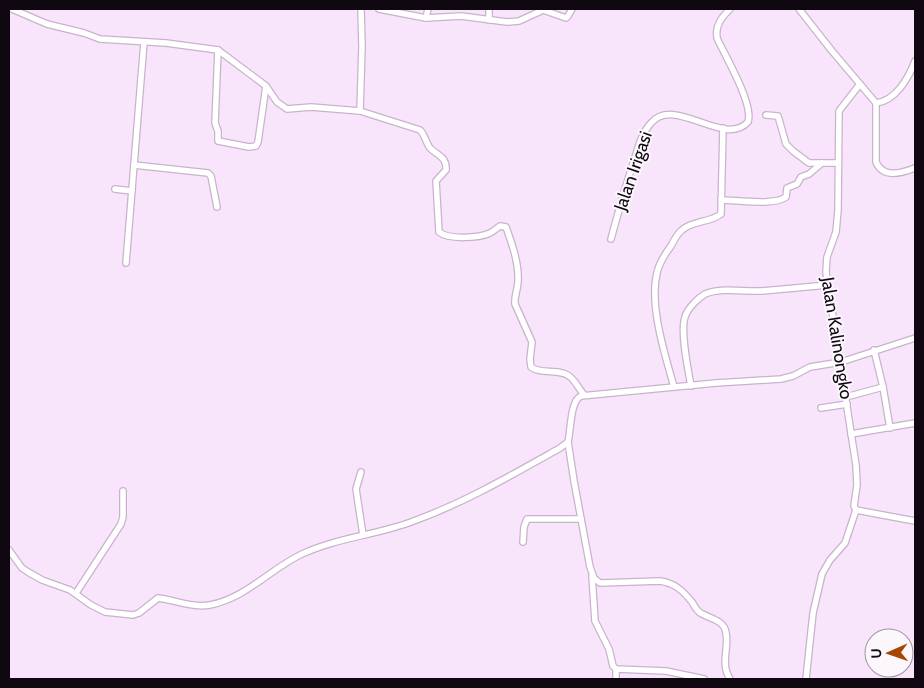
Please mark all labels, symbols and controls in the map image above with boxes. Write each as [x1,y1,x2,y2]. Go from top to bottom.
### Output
street label: Jalan Irigasi [609,128,657,215]
street label: Jalan Kalinongko [816,274,858,401]
north arrow [864,628,914,678]
text: U [867,648,885,659]

